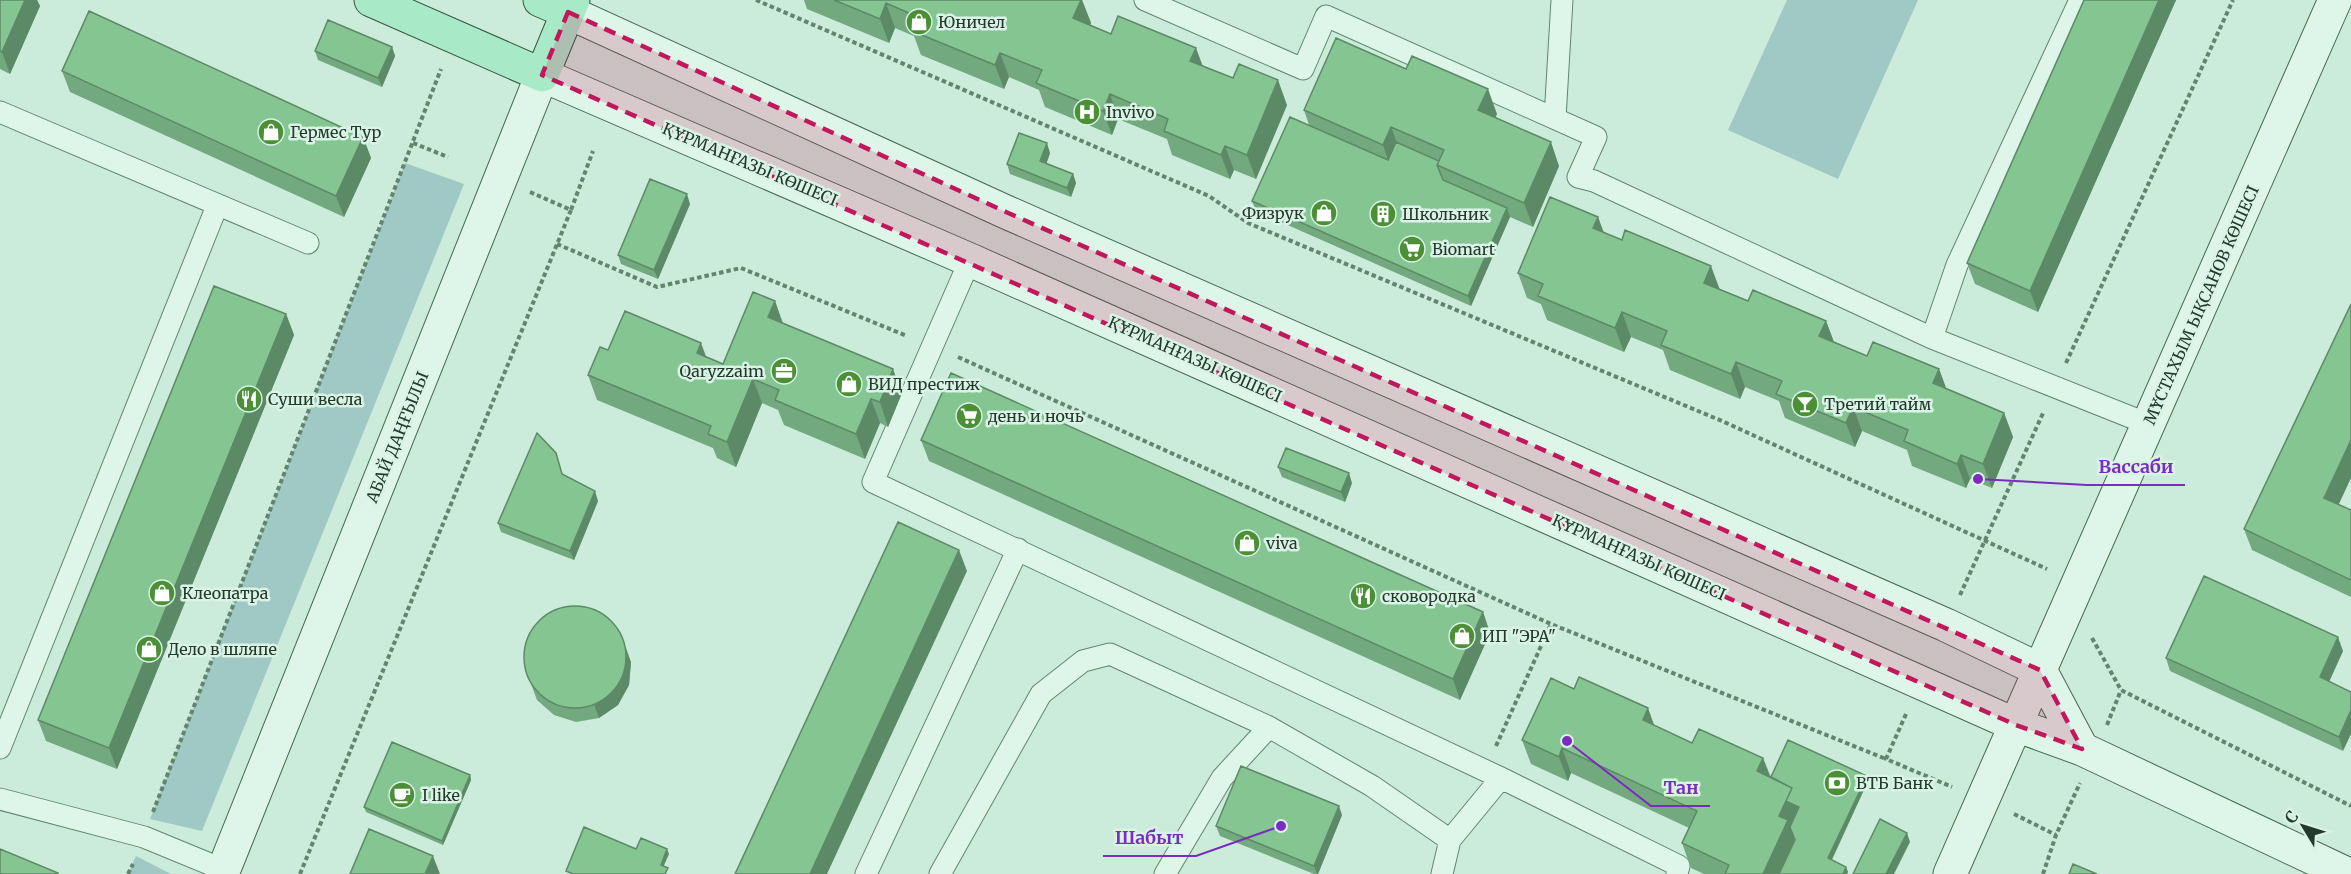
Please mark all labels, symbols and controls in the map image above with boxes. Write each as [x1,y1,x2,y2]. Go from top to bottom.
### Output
shop icon: Юничел [904,7,934,37]
place label: Юничел [938,12,1006,32]
hospital icon: Invivo [1072,97,1102,127]
place label: Invivo [1106,102,1154,122]
shop icon: Гермес Тур [256,117,286,147]
street label: ҚҰРМАНҒАЗЫ КӨШЕСІ [660,118,840,210]
place label: Гермес Тур [290,122,381,142]
street label: МҰСТАХЫМ ЫҚСАНОВ КӨШЕСІ [2139,182,2263,428]
shop icon: Физрук [1309,198,1339,228]
building icon: Школьник [1368,199,1398,229]
place label: Физрук [1242,203,1304,223]
place label: Школьник [1402,204,1489,224]
supermarket icon: Biomart [1397,234,1427,264]
place label: Biomart [1432,239,1496,259]
street label: ҚҰРМАНҒАЗЫ КӨШЕСІ [1105,312,1285,406]
office icon: Qaryzzaim [769,356,799,386]
place label: Qaryzzaim [680,361,764,381]
street label: АБАЙ ДАҢҒЫЛЫ [361,368,432,507]
shop icon: ВИД престиж [834,369,864,399]
place label: ВИД престиж [868,374,980,394]
restaurant icon: Суши весла [234,384,264,414]
place label: Суши весла [268,389,363,409]
bar icon: Третий тайм [1790,389,1820,419]
place label: Третий тайм [1824,394,1932,414]
supermarket icon: день и ночь [954,401,984,431]
place label: день и ночь [987,406,1084,426]
callout: Вассаби [2087,449,2185,485]
text: Вассаби [2099,455,2174,478]
street label: ҚҰРМАНҒАЗЫ КӨШЕСІ [1549,510,1729,604]
shop icon: viva [1232,528,1262,558]
place label: viva [1265,533,1298,553]
shop icon: Клеопатра [147,578,177,608]
restaurant icon: сковородка [1348,581,1378,611]
place label: Клеопатра [182,583,269,603]
place label: сковородка [1382,586,1476,606]
shop icon: ИП "ЭРА" [1447,621,1477,651]
place label: ИП "ЭРА" [1482,626,1556,646]
shop icon: Дело в шляпе [134,634,164,664]
place label: Дело в шляпе [168,639,277,659]
bank icon: ВТБ Банк [1822,768,1852,798]
callout: Тан [1651,770,1710,806]
place label: ВТБ Банк [1856,773,1933,793]
text: Тан [1663,776,1699,799]
cafe icon: I like [387,780,417,810]
place label: I like [422,785,460,805]
north arrow [2273,796,2333,856]
text: С [2280,806,2302,827]
callout: Шабыт [1103,820,1196,856]
text: Шабыт [1115,826,1183,849]

